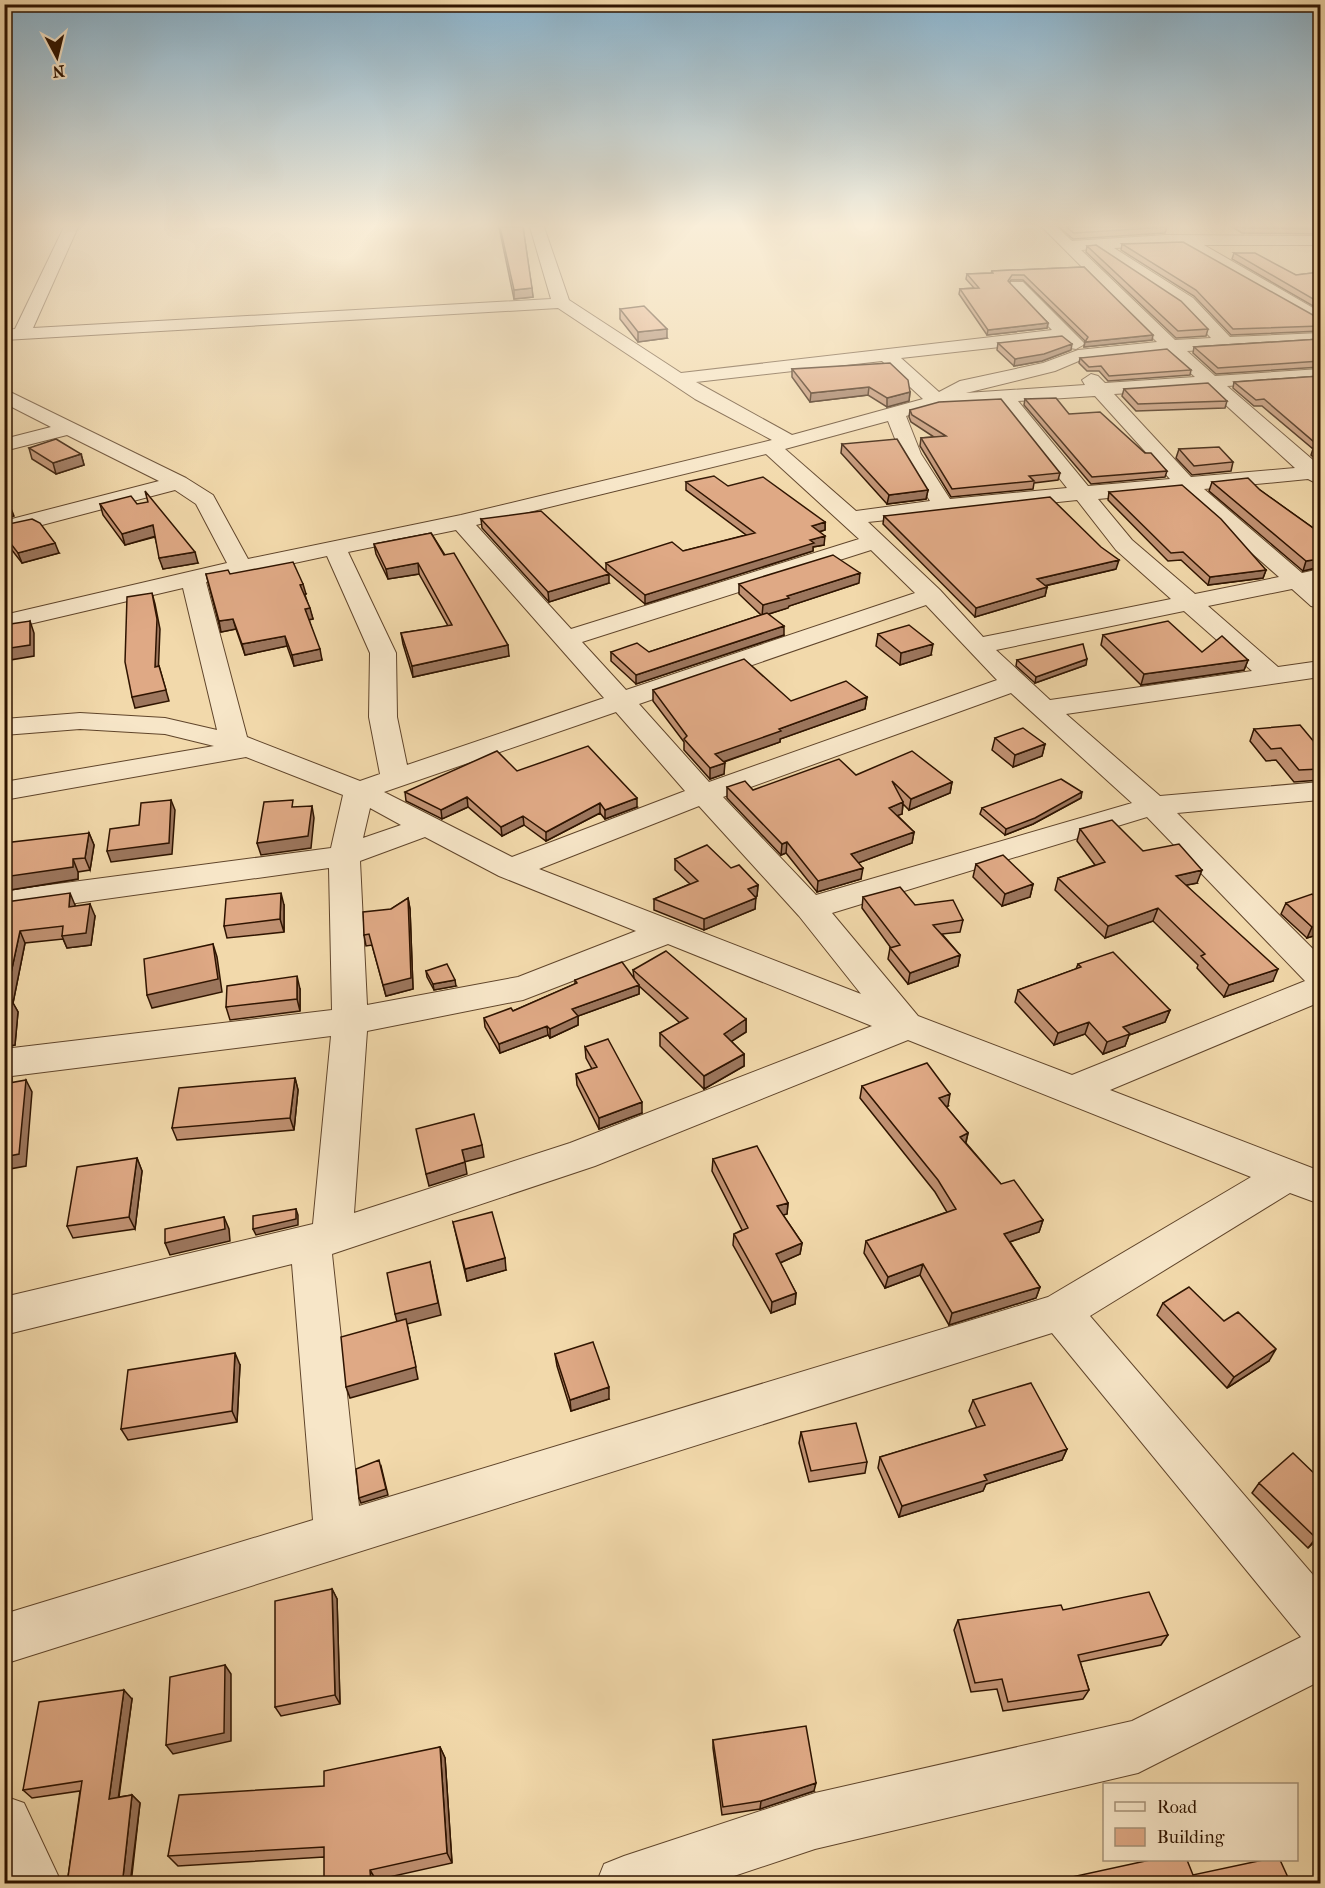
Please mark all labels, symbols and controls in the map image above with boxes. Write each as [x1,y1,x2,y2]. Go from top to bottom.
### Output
north arrow [27,27,87,87]
text: N [51,61,66,82]
legend [1103,1783,1298,1861]
text: Road [1157,1797,1197,1818]
text: Building [1157,1827,1225,1848]

